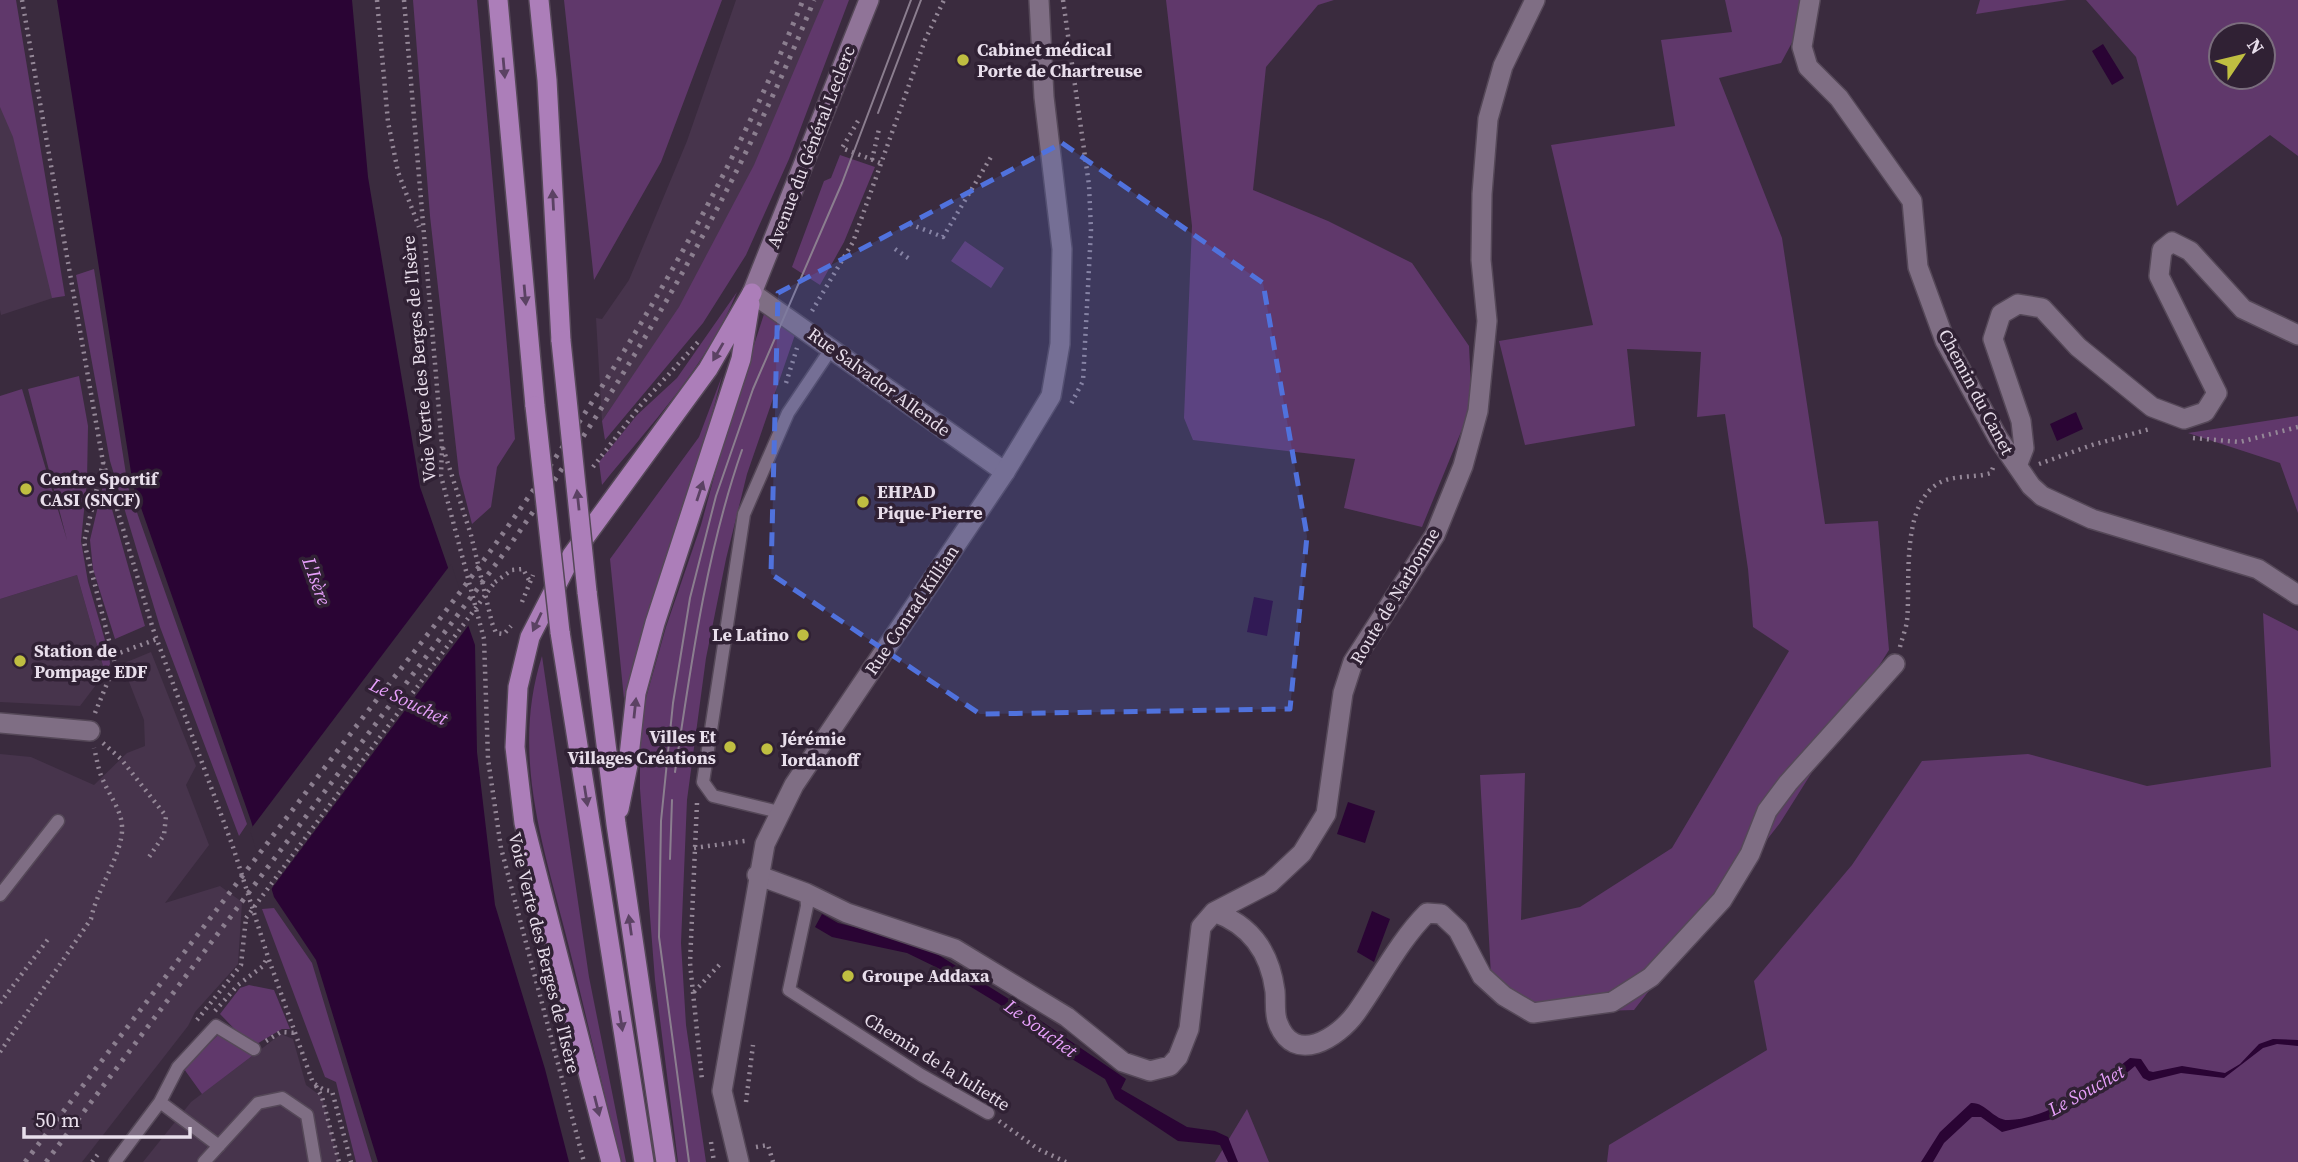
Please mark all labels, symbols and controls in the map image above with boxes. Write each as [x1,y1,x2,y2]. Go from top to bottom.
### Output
north arrow [2207,21,2277,91]
text: N [2241,33,2271,60]
place label: Cabinet médical Porte de Chartreuse [977,37,1142,83]
street label: Avenue du Général Leclerc [760,42,861,252]
marker: Cabinet médical Porte de Chartreuse [955,52,971,68]
one-way arrow [499,57,510,79]
one-way arrow [548,189,559,211]
street label: Voie Verte des Berges de l'Isère [395,235,442,483]
one-way arrow [520,284,531,306]
street label: Rue Salvador Allende [803,321,956,442]
street label: Chemin du Canet [1933,324,2020,459]
one-way arrow [712,342,724,362]
place label: Centre Sportif CASI (SNCF) [40,466,160,512]
place label: EHPAD Pique-Pierre [877,479,983,525]
one-way arrow [695,480,706,501]
marker: Centre Sportif CASI (SNCF) [18,481,34,497]
one-way arrow [572,489,583,511]
marker: EHPAD Pique-Pierre [855,494,871,510]
street label: Route de Narbonne [1344,523,1445,669]
street label: Rue Conrad Killian [859,540,964,680]
water label: L'Isère [296,553,338,609]
one-way arrow [531,612,543,632]
place label: Le Latino [712,622,789,647]
marker: Le Latino [795,627,811,643]
place label: Station de Pompage EDF [34,638,148,684]
marker: Station de Pompage EDF [12,653,28,669]
water label: Le Souchet [365,670,453,731]
one-way arrow [629,697,640,719]
place label: Villes Et Villages Créations [568,724,717,770]
place label: Jérémie Iordanoff [780,726,861,772]
marker: Villes Et Villages Créations [722,739,738,755]
marker: Jérémie Iordanoff [759,741,775,757]
one-way arrow [581,785,592,807]
street label: Voie Verte des Berges de l'Isère [502,830,587,1076]
one-way arrow [624,914,635,936]
place label: Groupe Addaxa [862,963,990,988]
marker: Groupe Addaxa [840,968,856,984]
water label: Le Souchet [999,992,1083,1064]
street label: Chemin de la Juliette [859,1007,1015,1117]
one-way arrow [616,1010,627,1032]
water label: Le Souchet [2042,1058,2130,1122]
scale bar [24,1096,191,1140]
one-way arrow [593,1096,603,1117]
text: 50 m [35,1105,80,1134]

